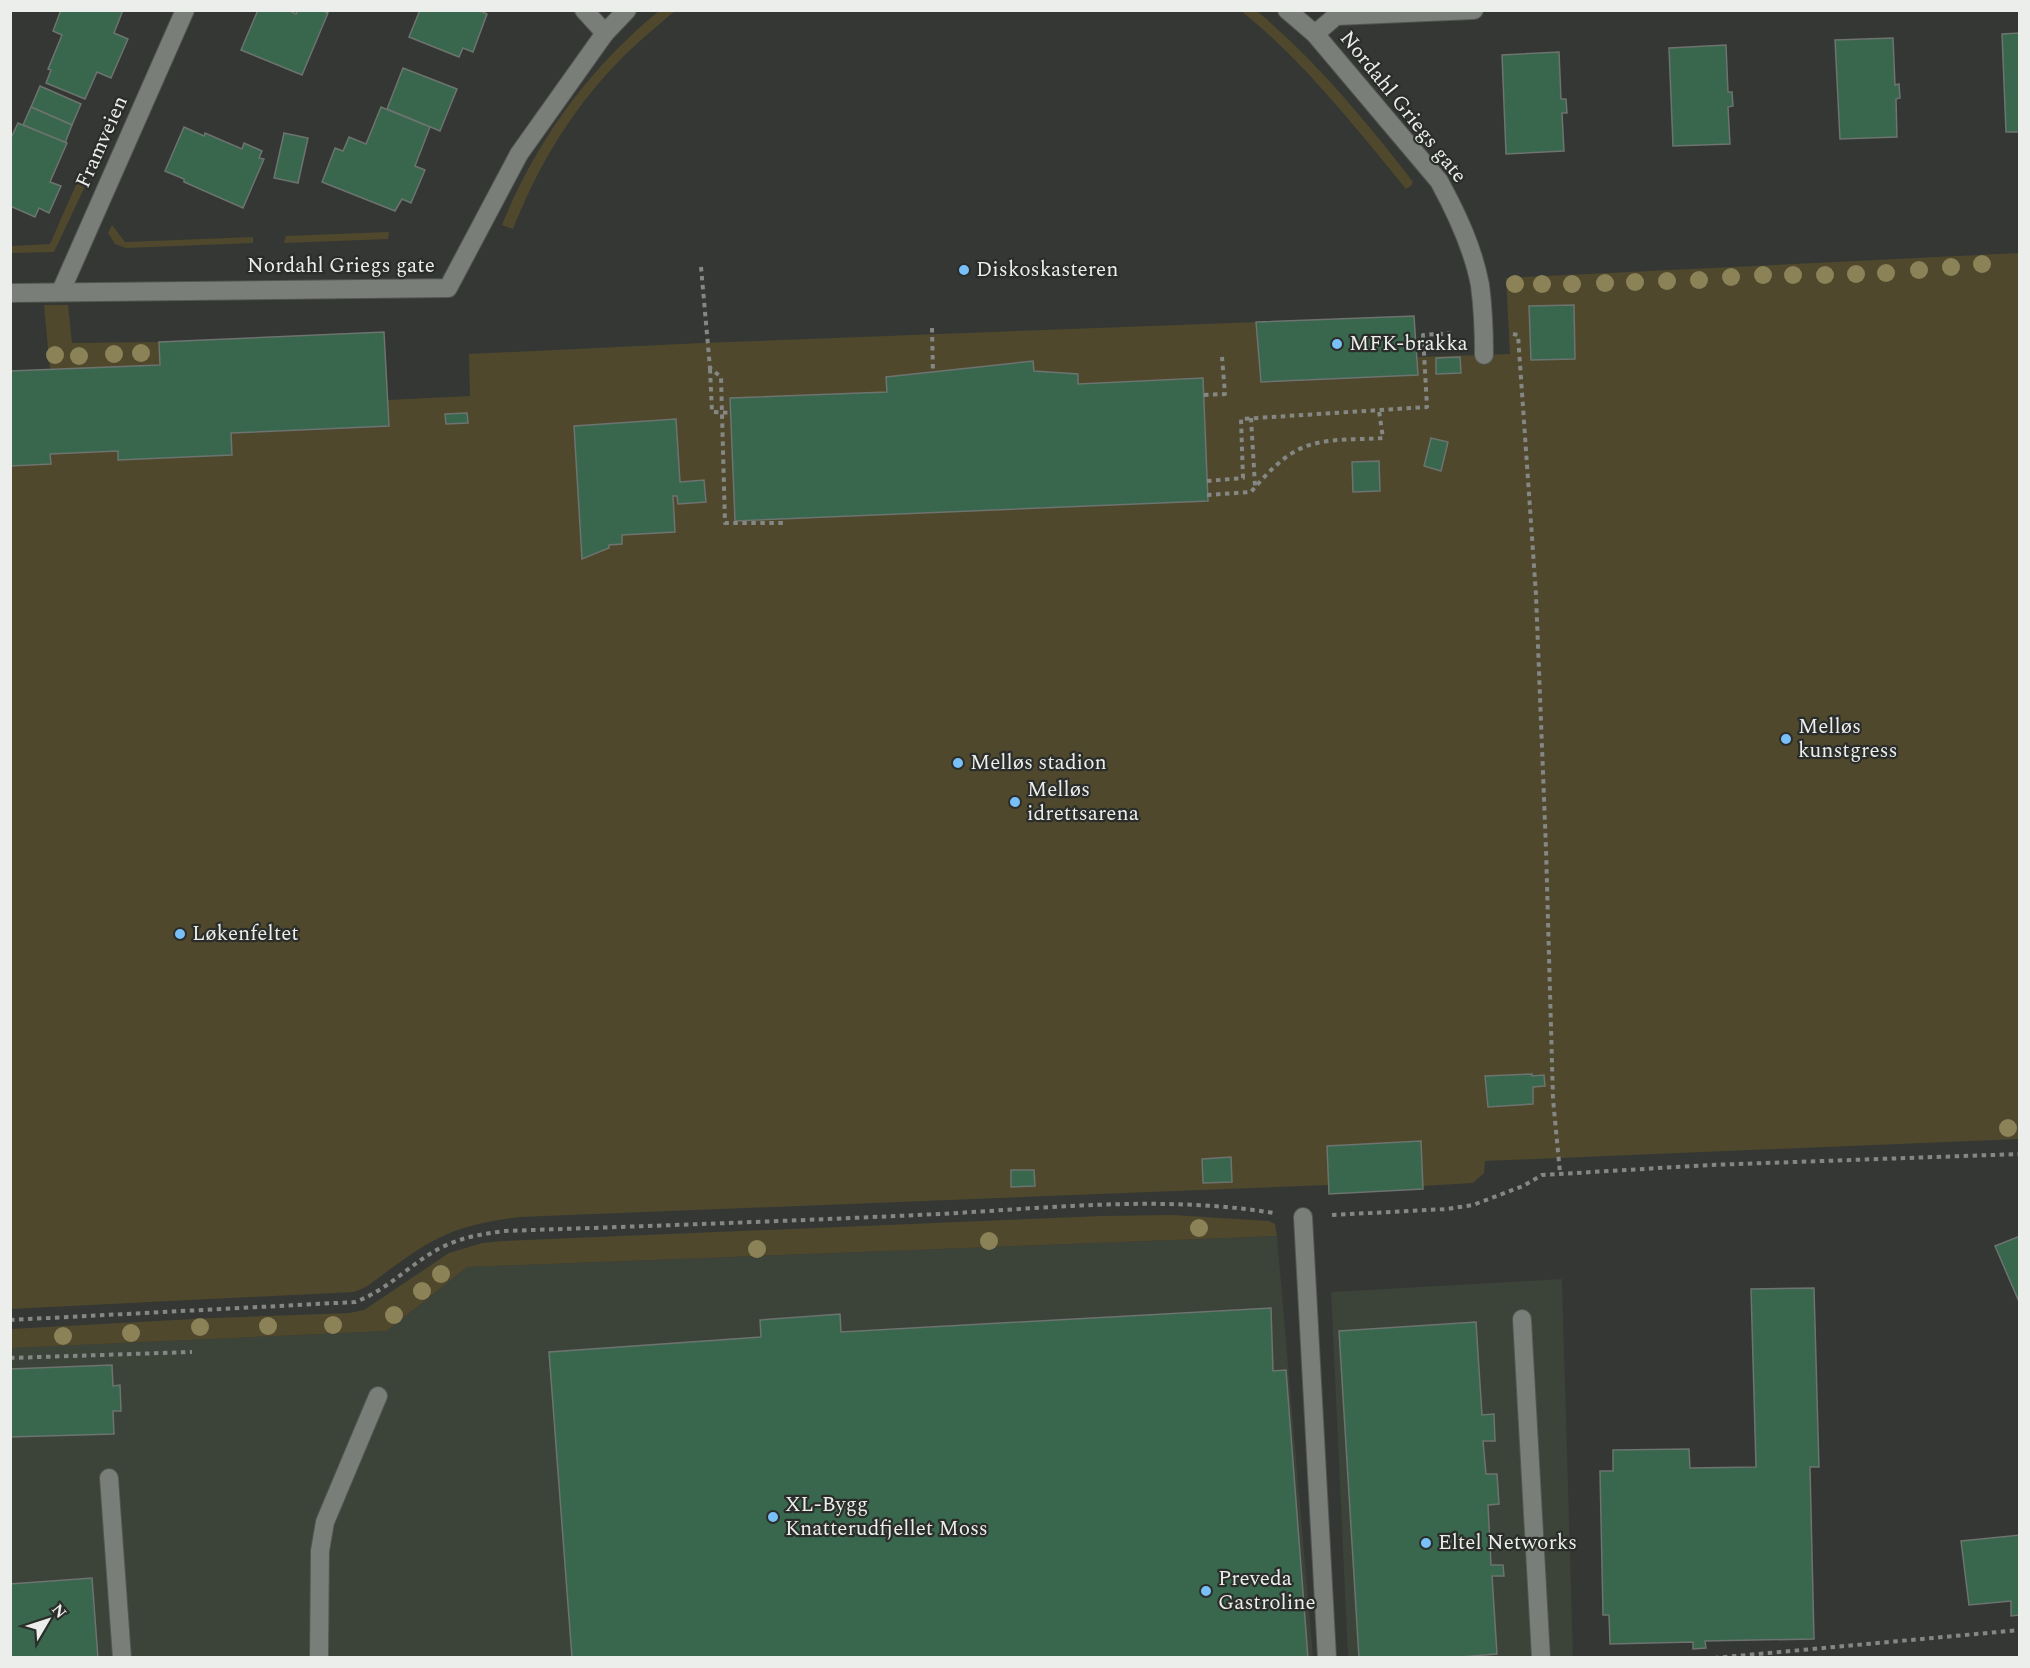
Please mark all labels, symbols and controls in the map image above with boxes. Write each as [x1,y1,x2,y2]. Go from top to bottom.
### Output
street label: Nordahl Griegs gate [1331,24,1475,190]
street label: Framveien [67,91,137,193]
street label: Nordahl Griegs gate [247,250,435,282]
place label: Diskoskasteren [976,254,1119,286]
marker: Diskoskasteren [957,263,971,277]
place label: MFK-brakka [1349,328,1469,360]
marker: MFK-brakka [1330,337,1344,351]
place label: Melløs kunstgress [1798,711,1898,767]
marker: Melløs kunstgress [1779,732,1793,746]
place label: Melløs stadion [970,747,1107,779]
marker: Melløs stadion [951,756,965,770]
place label: Melløs idrettsarena [1027,774,1140,830]
marker: Melløs idrettsarena [1008,795,1022,809]
place label: Løkenfeltet [192,918,299,950]
marker: Løkenfeltet [173,927,187,941]
place label: XL-Bygg Knatterudfjellet Moss [785,1489,988,1545]
marker: XL-Bygg Knatterudfjellet Moss [766,1510,780,1524]
place label: Eltel Networks [1438,1527,1577,1559]
marker: Eltel Networks [1419,1536,1433,1550]
place label: Preveda Gastroline [1218,1563,1316,1619]
marker: Preveda Gastroline [1199,1584,1213,1598]
north arrow [18,1590,78,1650]
text: N [45,1599,72,1624]

